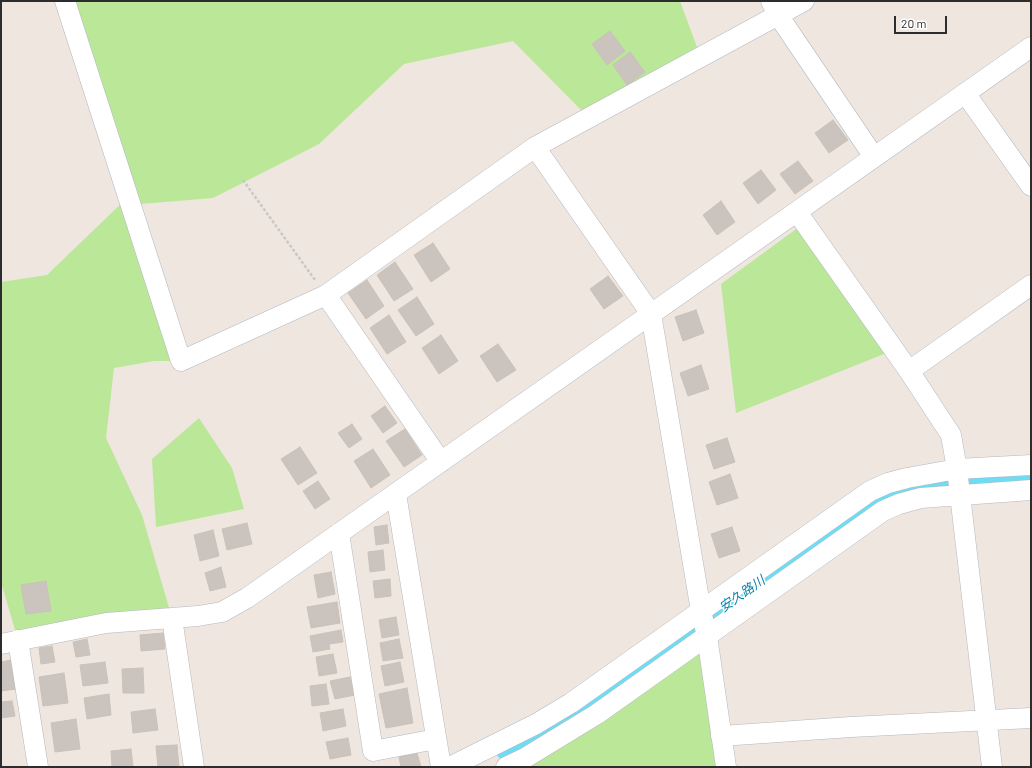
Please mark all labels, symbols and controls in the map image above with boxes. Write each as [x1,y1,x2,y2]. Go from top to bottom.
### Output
scale bar [896,8,949,34]
text: 20 m [901,16,927,30]
water label: 安久路川 [716,573,768,615]

